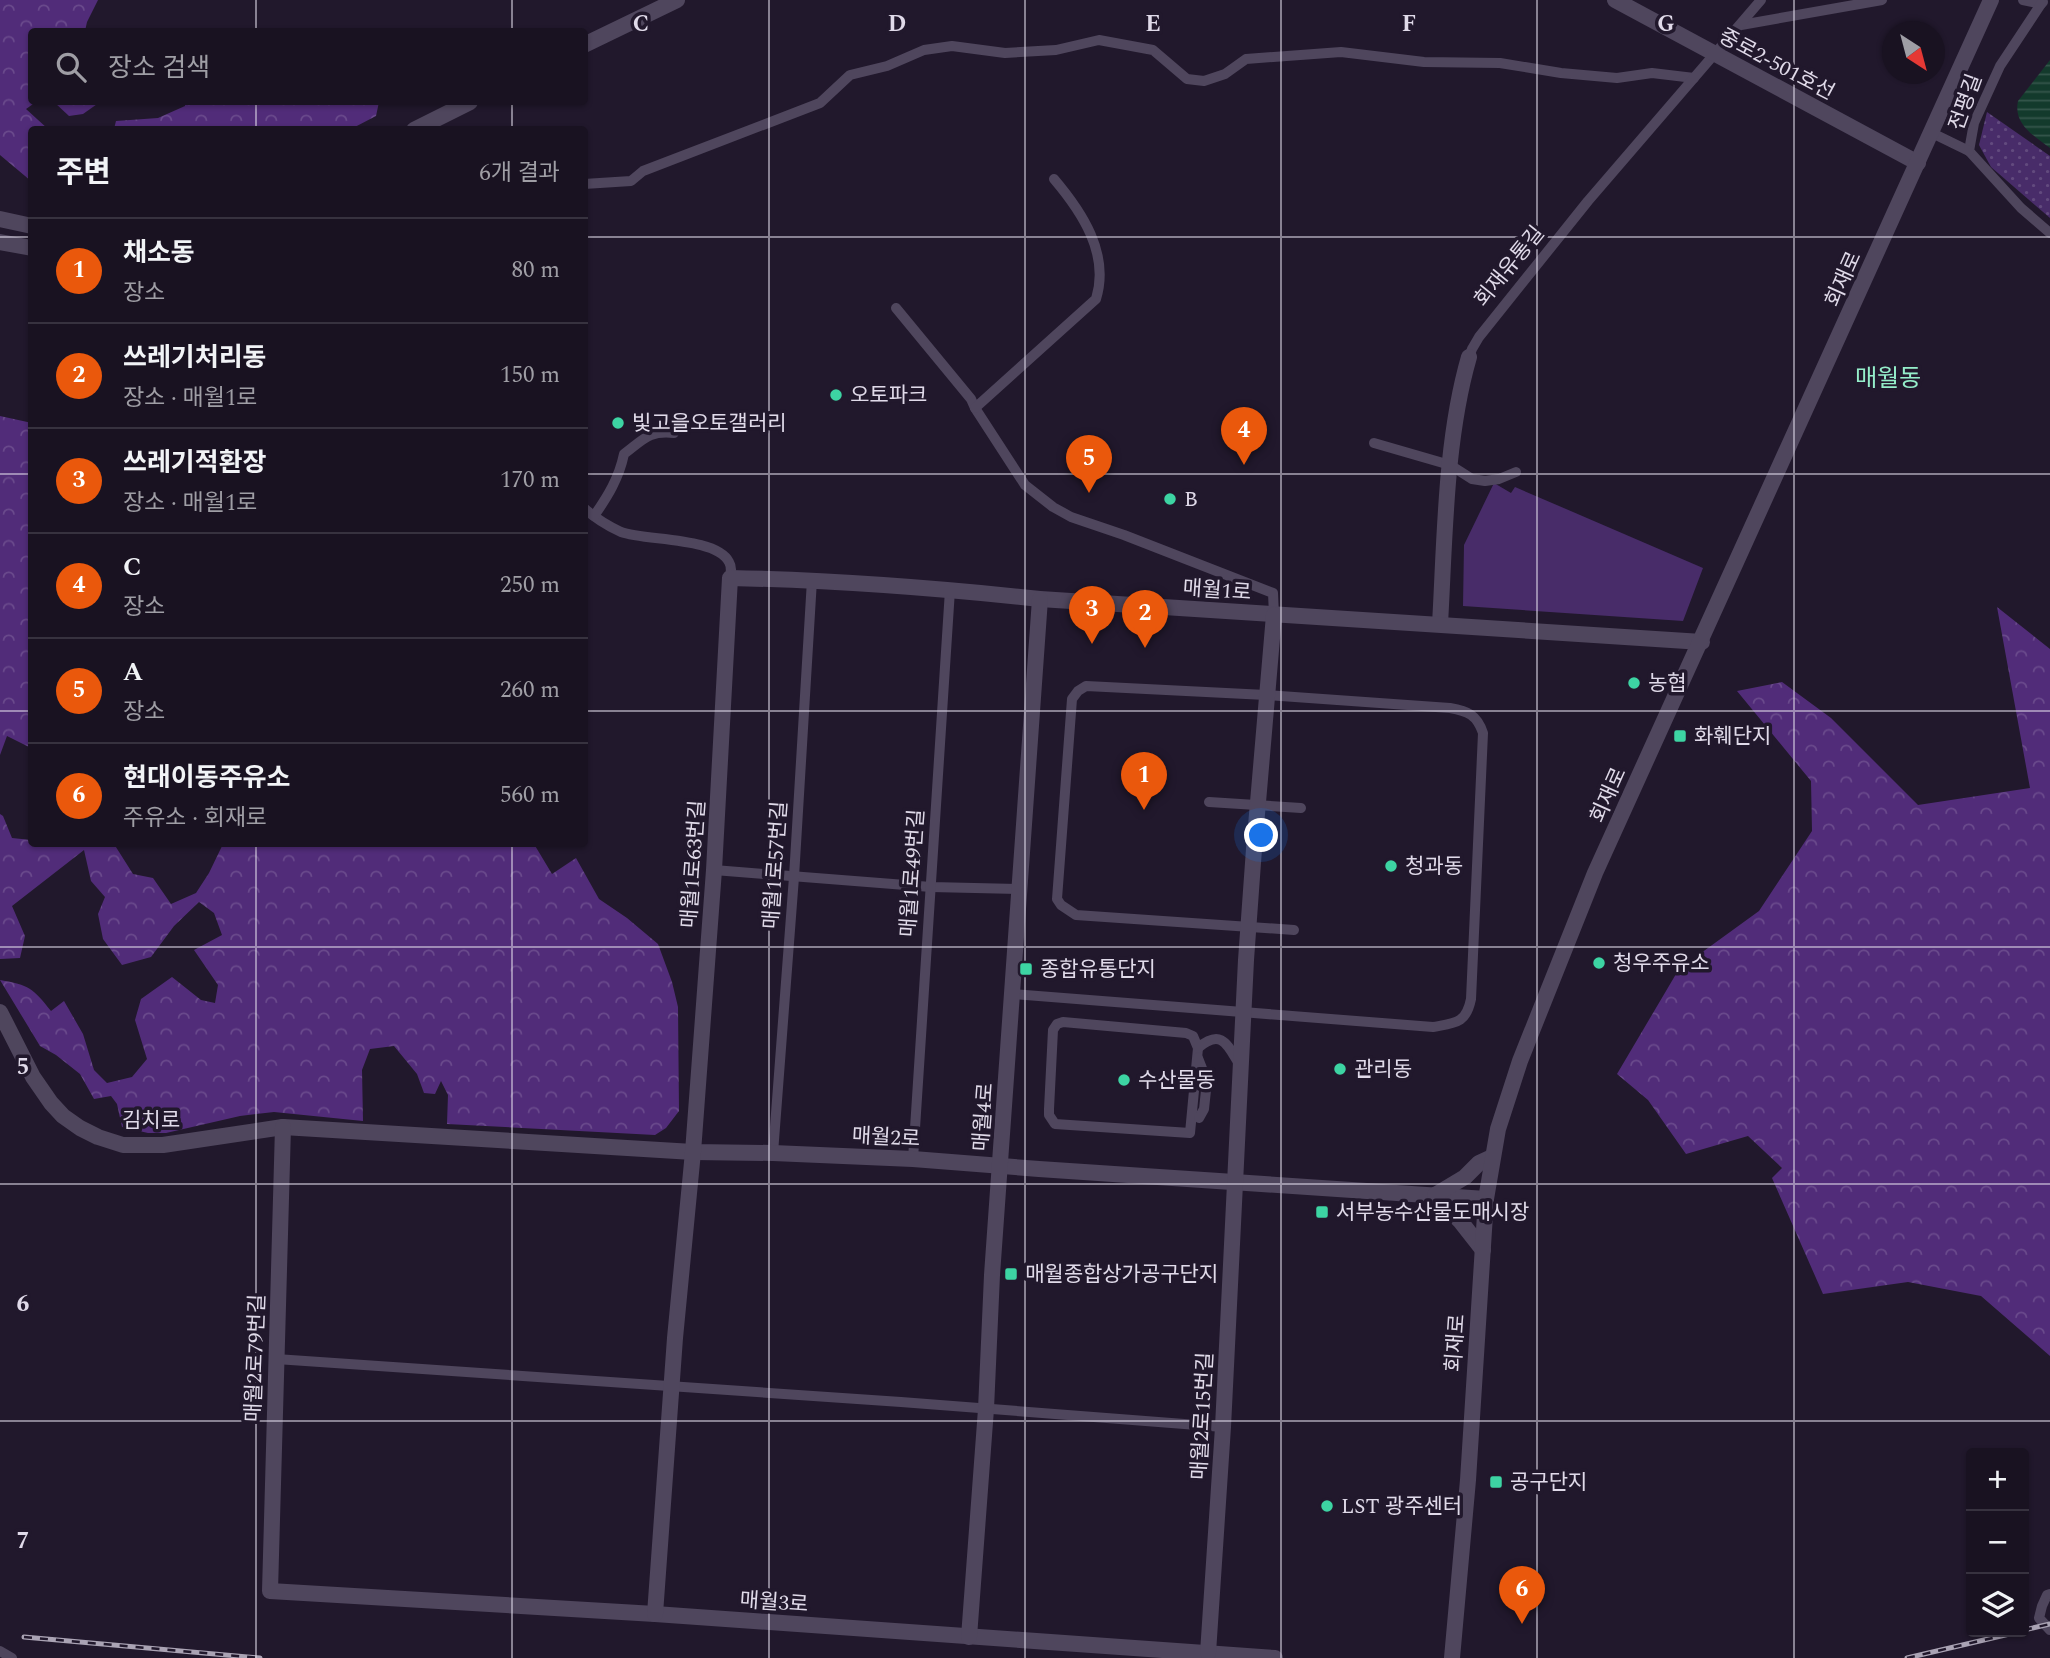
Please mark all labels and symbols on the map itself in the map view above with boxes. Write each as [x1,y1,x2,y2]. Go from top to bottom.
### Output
text: C [633,7,649,42]
text: D [888,7,906,42]
text: E [1145,7,1161,42]
text: F [1402,7,1416,42]
text: G [1657,7,1675,42]
street label: 중로2-501호선 [1713,21,1840,109]
north arrow [1882,21,1945,84]
street label: 전평길 [1941,70,1991,135]
street label: 회재유통길 [1467,219,1553,314]
street label: 회재로 [1818,246,1870,312]
district label: 매월동 [1855,361,1921,397]
place label: 오토파크 [850,380,927,412]
marker: 오토파크 [828,387,844,403]
pin: 4 [1221,407,1267,465]
place label: 빛고을오토갤러리 [632,408,787,440]
marker: 빛고을오토갤러리 [610,415,626,431]
pin: 5 [1066,435,1112,493]
place label: B [1184,484,1198,516]
marker: B [1162,491,1178,507]
street label: 매월1로 [1182,573,1252,609]
pin: 3 [1069,586,1115,644]
pin: 2 [1122,590,1168,648]
place label: 농협 [1648,668,1687,700]
marker: 농협 [1626,675,1642,691]
place label: 화훼단지 [1694,721,1771,753]
marker: 화훼단지 [1672,728,1688,744]
pin: 1 [1121,752,1167,810]
street label: 회재로 [1583,762,1635,828]
street label: 매월1로63번길 [674,799,714,929]
street label: 매월1로57번길 [756,800,796,930]
street label: 매월1로49번길 [893,808,933,938]
your location [1244,818,1278,852]
place label: 청과동 [1405,851,1463,883]
marker: 청과동 [1383,858,1399,874]
place label: 청우주유소 [1613,948,1710,980]
place label: 종합유통단지 [1040,954,1156,986]
marker: 청우주유소 [1591,955,1607,971]
marker: 종합유통단지 [1018,961,1034,977]
text: 5 [17,1050,29,1085]
place label: 관리동 [1354,1054,1412,1086]
marker: 관리동 [1332,1061,1348,1077]
place label: 수산물동 [1138,1065,1215,1097]
marker: 수산물동 [1116,1072,1132,1088]
street label: 매월4로 [966,1082,1002,1152]
street label: 김치로 [122,1105,180,1137]
street label: 매월2로 [851,1120,921,1156]
place label: 서부농수산물도매시장 [1336,1197,1529,1229]
marker: 서부농수산물도매시장 [1314,1204,1330,1220]
place label: 매월종합상가공구단지 [1025,1259,1218,1291]
marker: 매월종합상가공구단지 [1003,1266,1019,1282]
text: 6 [17,1287,30,1322]
street label: 매월2로79번길 [238,1293,274,1423]
street label: 회재로 [1438,1313,1474,1373]
street label: 매월2로15번길 [1184,1351,1222,1481]
place label: 공구단지 [1510,1467,1587,1499]
marker: 공구단지 [1488,1474,1504,1490]
place label: LST 광주센터 [1341,1491,1462,1523]
marker: LST 광주센터 [1319,1498,1335,1514]
text: 7 [17,1524,29,1559]
pin: 6 [1499,1566,1545,1624]
street label: 매월3로 [739,1585,809,1621]

